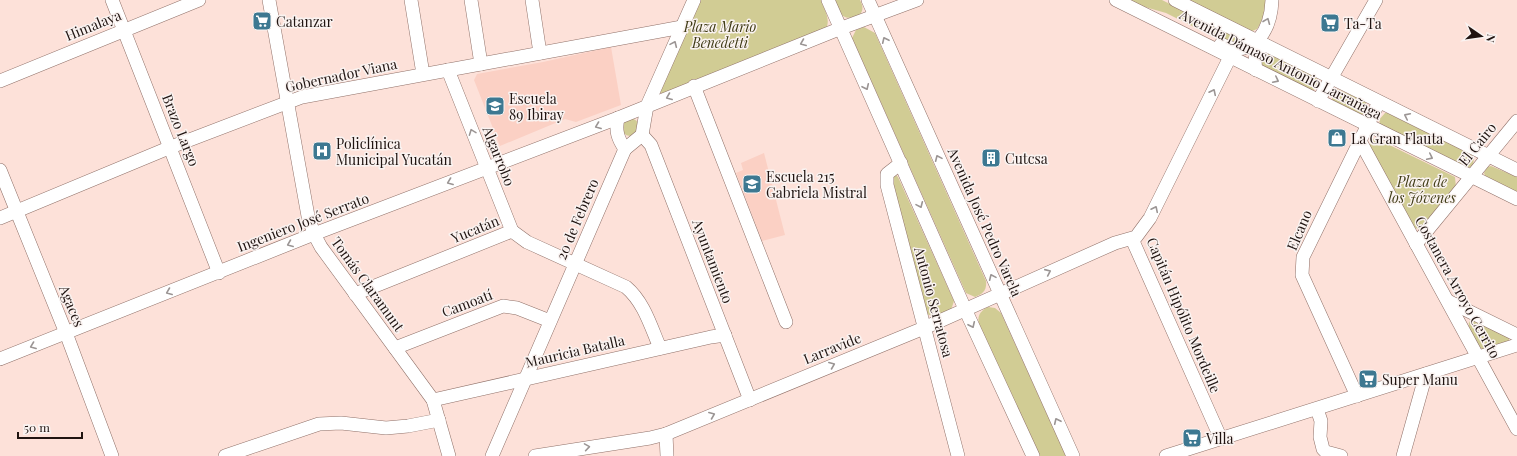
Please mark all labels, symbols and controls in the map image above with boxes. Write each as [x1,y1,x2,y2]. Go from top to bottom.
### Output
street label: Avenida Dámaso Antonio Larrañaga [1176,4,1385,123]
street label: Himalaya [62,5,124,45]
supermarket icon: Catanzar [251,10,273,32]
place label: Catanzar [276,12,334,31]
supermarket icon: Ta-Ta [1319,12,1341,34]
place label: Ta-Ta [1344,14,1382,33]
north arrow [1461,16,1501,56]
park label: Plaza Mario Benedetti [683,17,756,52]
one-way arrow [1262,18,1270,26]
text: N [1483,33,1499,44]
one-way arrow [882,36,890,44]
one-way arrow [800,39,807,47]
one-way arrow [669,41,677,49]
street label: Gobernador Viana [283,54,399,96]
one-way arrow [1272,75,1279,83]
one-way arrow [861,83,869,90]
place label: Escuela 89 Ibiray [509,89,564,124]
one-way arrow [1208,89,1215,97]
street label: Brazo Largo [158,91,204,169]
one-way arrow [666,92,673,100]
school or university icon: Escuela 89 Ibiray [484,95,506,117]
one-way arrow [1404,113,1411,121]
street label: El Cairo [1454,118,1500,170]
one-way arrow [594,121,601,129]
street label: Algarrobo [478,123,520,189]
shop icon: La Gran Flauta [1326,127,1348,149]
one-way arrow [469,129,477,136]
place label: La Gran Flauta [1351,129,1443,148]
place label: Policlínica Municipal Yucatán [336,134,452,169]
hospital icon: Policlínica Municipal Yucatán [311,140,333,162]
street label: Avenida José Pedro Varela [943,144,1026,299]
building icon: Cutcsa [980,147,1002,169]
place label: Cutcsa [1005,149,1048,168]
one-way arrow [1426,152,1433,159]
one-way arrow [935,155,943,163]
place label: Escuela 215 Gabriela Mistral [766,167,867,202]
park label: Plaza de los Jóvenes [1388,172,1456,207]
school or university icon: Escuela 215 Gabriela Mistral [741,173,763,195]
street label: 20 de Febrero [551,175,603,263]
one-way arrow [447,178,454,186]
street label: Ingeniero José Serrato [234,188,372,256]
one-way arrow [915,201,923,209]
one-way arrow [1150,206,1158,213]
street label: Elcano [1282,207,1316,253]
street label: Yucatán [447,211,502,248]
street label: Costanera Arroyo Cerrito [1411,213,1505,362]
street label: Ayuntamiento [688,215,738,306]
street label: Tomás Claramunt [327,233,409,336]
street label: Capitán Hipólito Mordeille [1143,234,1225,396]
one-way arrow [286,240,293,248]
street label: Antonio Serratosa [910,244,958,359]
one-way arrow [1043,269,1051,277]
one-way arrow [989,273,997,281]
street label: Agaces [55,281,89,330]
street label: Camoatí [439,285,495,321]
one-way arrow [165,288,172,296]
one-way arrow [967,320,975,328]
street label: Larravide [800,328,864,368]
street label: Mauricia Batalla [523,330,627,372]
one-way arrow [30,341,38,349]
one-way arrow [827,362,835,370]
supermarket icon: Super Manu [1357,368,1379,390]
place label: Super Manu [1382,370,1458,389]
one-way arrow [709,412,716,420]
scale bar [18,414,82,440]
one-way arrow [1054,417,1062,425]
text: 50 m [24,419,50,435]
supermarket icon: Villa [1181,427,1203,449]
place label: Villa [1205,429,1234,448]
one-way arrow [584,443,590,452]

